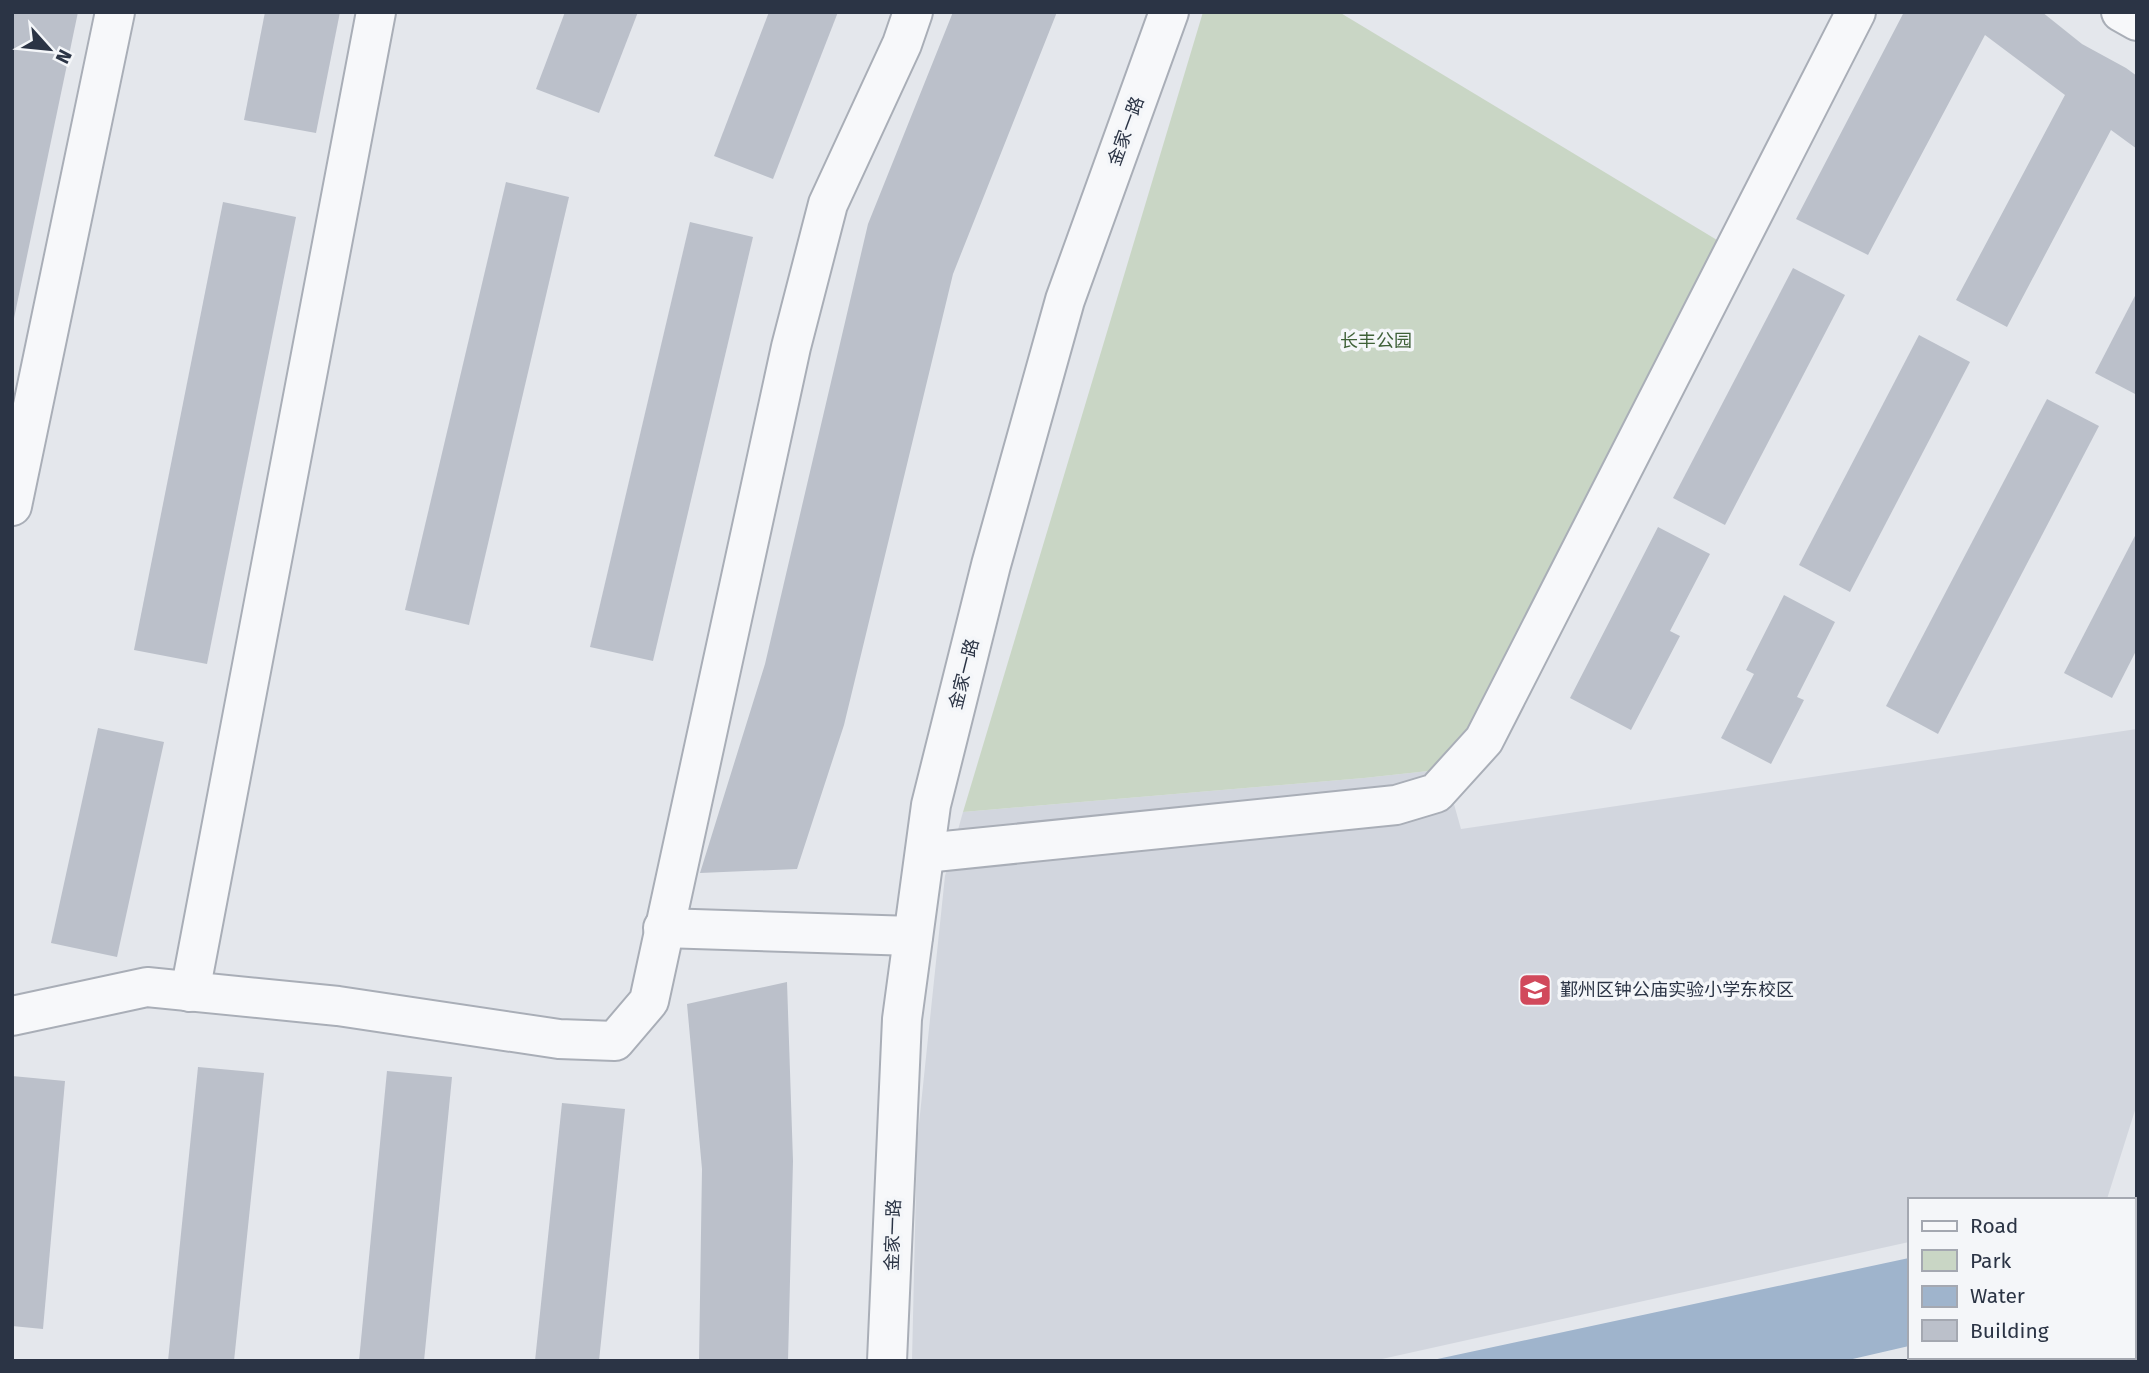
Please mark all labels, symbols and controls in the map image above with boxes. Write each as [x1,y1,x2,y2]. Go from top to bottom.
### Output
north arrow [14,14,84,84]
text: N [51,46,77,67]
street label: 金家一路 [1103,93,1149,169]
park label: 长丰公园 [1340,330,1412,352]
street label: 金家一路 [945,636,983,712]
school or university icon: 鄞州区钟公庙实验小学东校区 [1516,971,1554,1009]
place label: 鄞州区钟公庙实验小学东校区 [1560,979,1794,1001]
legend [1908,1198,2135,1359]
street label: 金家一路 [881,1199,905,1271]
text: Road [1970,1213,2018,1239]
text: Park [1970,1248,2012,1274]
text: Water [1970,1283,2025,1309]
text: Building [1970,1318,2049,1344]

